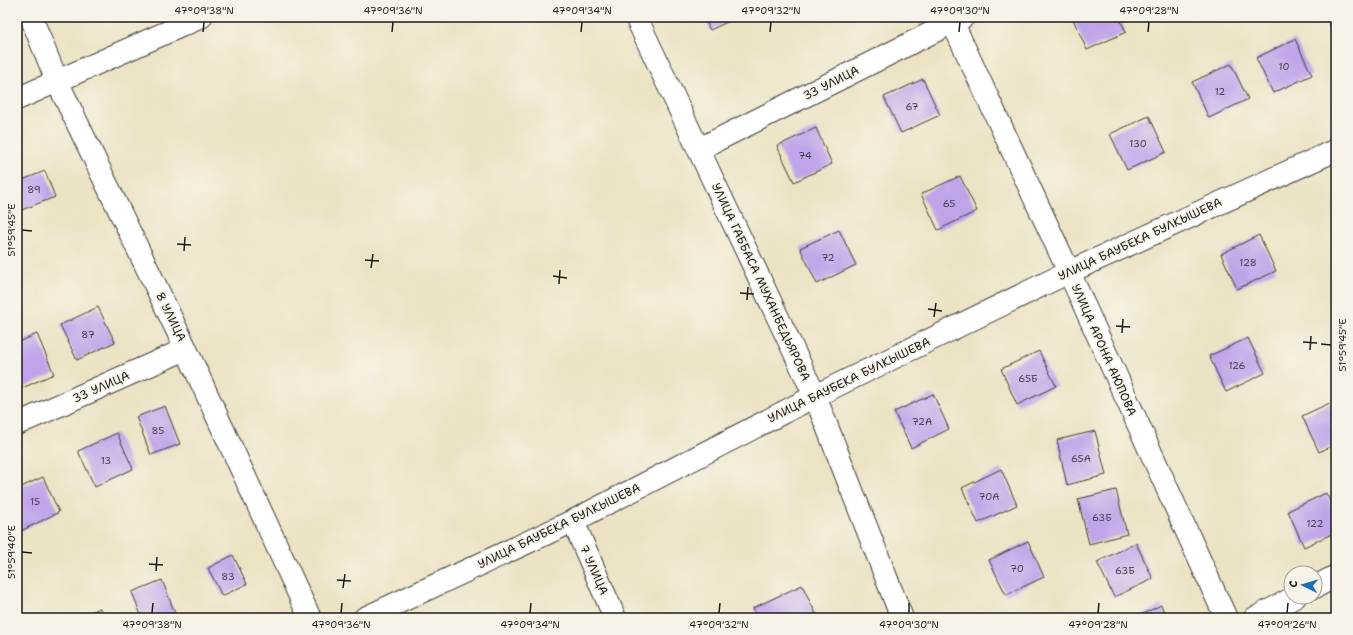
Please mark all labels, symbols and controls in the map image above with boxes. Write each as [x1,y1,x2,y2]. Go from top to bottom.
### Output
text: 47°09'38"N [174,4,234,17]
text: 47°09'36"N [363,4,423,17]
text: 47°09'34"N [552,4,612,17]
text: 47°09'32"N [741,4,801,17]
text: 47°09'30"N [930,4,990,17]
text: 47°09'28"N [1119,4,1179,17]
house number: 10 [1279,60,1289,73]
street label: 33 УЛИЦА [800,62,862,104]
house number: 12 [1215,85,1225,98]
house number: 67 [906,100,918,113]
house number: 130 [1129,137,1147,150]
house number: 74 [798,149,812,162]
street label: УЛИЦА ГАББАСА МУХАНБЕДЬЯРОВА [708,180,814,384]
house number: 89 [27,183,41,196]
street label: УЛИЦА БАУБЕКА БУЛКЫШЕВА [1055,194,1225,284]
house number: 65 [943,197,955,210]
text: 51°59'45"E [5,204,18,256]
house number: 72 [821,251,835,264]
house number: 128 [1239,256,1257,269]
street label: УЛИЦА АРОНА АЮПОВА [1068,281,1140,419]
street label: 8 УЛИЦА [152,290,190,345]
text: 51°59'45"E [1336,319,1349,371]
house number: 87 [81,328,95,341]
street label: УЛИЦА БАУБЕКА БУЛКЫШЕВА [765,333,933,426]
house number: 126 [1228,359,1246,372]
street label: 33 УЛИЦА [70,367,132,407]
house number: 65Б [1018,372,1038,385]
house number: 72А [912,415,932,428]
house number: 85 [152,424,164,437]
house number: 65А [1071,452,1091,465]
house number: 13 [101,454,111,467]
street label: УЛИЦА БАУБЕКА БУЛКЫШЕВА [475,479,643,572]
house number: 70А [978,490,1000,503]
house number: 15 [30,495,40,508]
house number: 63Б [1092,511,1112,524]
house number: 122 [1306,517,1324,530]
text: 51°59'40"E [5,525,18,579]
street label: 7 УЛИЦА [576,542,612,598]
house number: 70 [1010,562,1024,575]
house number: 63Б [1115,564,1135,577]
north arrow [1283,565,1323,605]
house number: 83 [221,570,235,583]
text: С [1286,580,1301,588]
text: 47°09'38"N [122,618,182,631]
text: 47°09'36"N [311,618,371,631]
text: 47°09'34"N [500,618,560,631]
text: 47°09'32"N [689,618,749,631]
text: 47°09'30"N [879,618,939,631]
text: 47°09'28"N [1068,618,1128,631]
text: 47°09'26"N [1257,618,1317,631]

